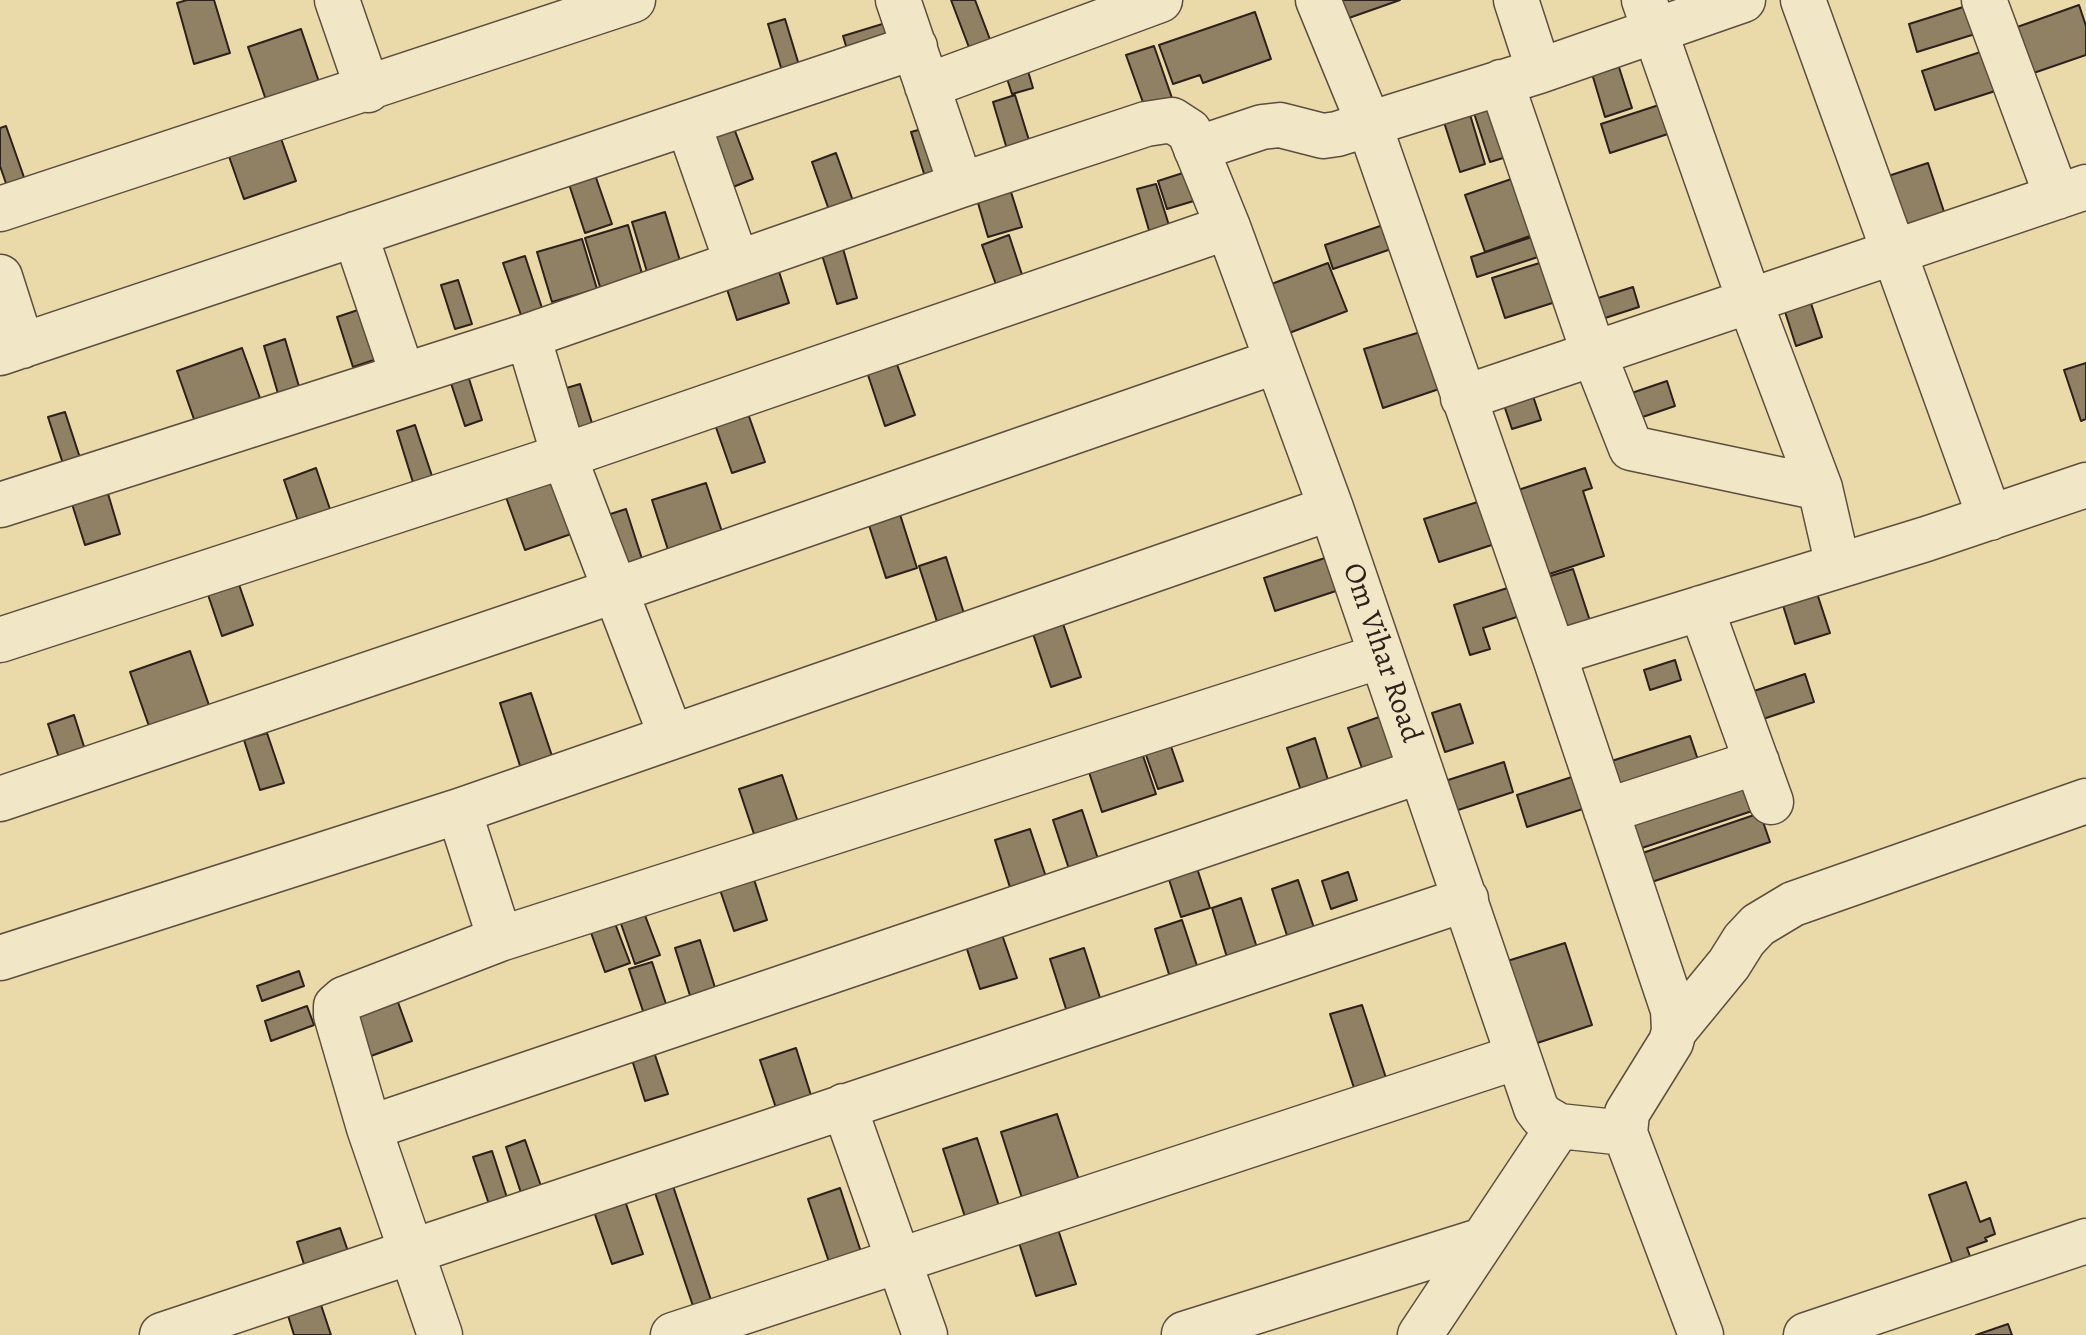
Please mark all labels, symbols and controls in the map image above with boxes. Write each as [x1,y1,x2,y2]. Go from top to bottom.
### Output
street label: Om Vihar Road [1334,559,1428,747]

